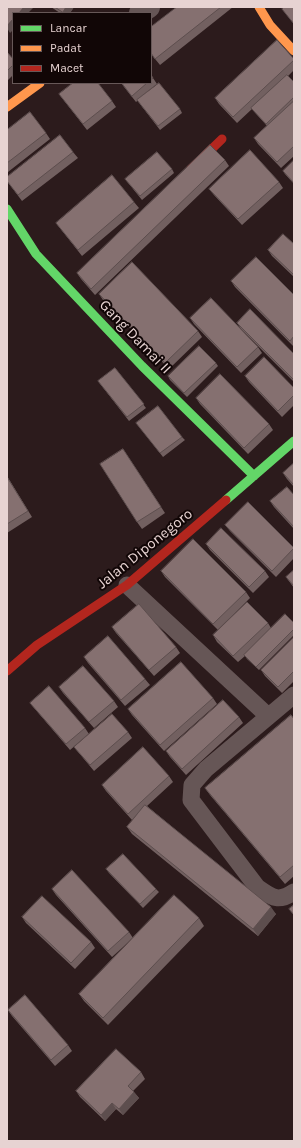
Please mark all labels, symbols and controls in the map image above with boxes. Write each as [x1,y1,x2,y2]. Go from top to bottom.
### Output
legend [12,12,152,84]
text: Lancar [50,21,87,35]
text: Padat [50,41,81,55]
text: Macet [50,61,84,75]
street label: Gang Damai II [95,296,175,378]
street label: Jalan Diponegoro [94,505,196,593]

